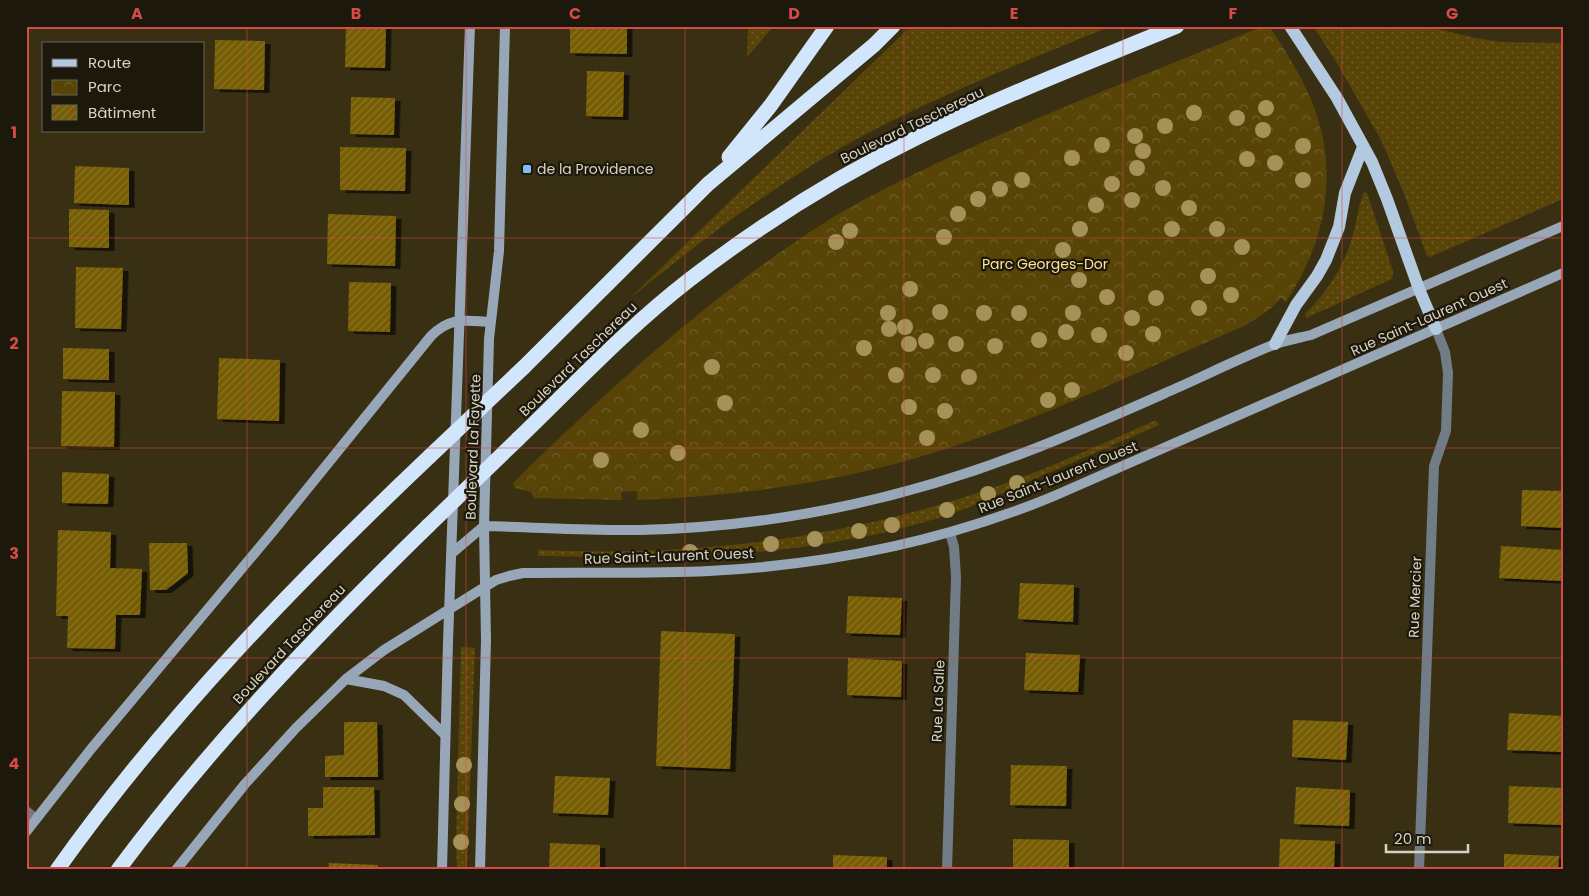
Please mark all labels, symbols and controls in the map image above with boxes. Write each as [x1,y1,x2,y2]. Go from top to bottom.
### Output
text: A [131,2,143,25]
text: B [351,2,361,25]
text: C [569,2,581,25]
text: D [788,2,800,25]
text: E [1010,2,1018,25]
text: F [1229,2,1238,25]
text: G [1446,2,1458,25]
legend [42,42,205,132]
text: Route [88,52,131,73]
text: Parc [88,76,122,97]
street label: Boulevard Taschereau [837,82,987,168]
text: Bâtiment [88,102,156,123]
text: 1 [11,121,17,144]
place label: de la Providence [537,159,654,179]
marker: de la Providence [521,163,533,175]
park label: Parc Georges-Dor [982,254,1108,274]
street label: Rue Saint-Laurent Ouest [1347,273,1511,361]
street label: Boulevard Taschereau [515,297,641,421]
text: 2 [9,332,19,355]
street label: Boulevard La Fayette [460,374,486,520]
street label: Rue Saint-Laurent Ouest [975,436,1141,518]
text: 3 [9,542,19,565]
street label: Rue Saint-Laurent Ouest [584,543,754,569]
street label: Rue Mercier [1404,556,1426,638]
street label: Boulevard Taschereau [228,580,350,708]
street label: Rue La Salle [927,659,949,743]
text: 4 [9,752,20,775]
scale bar [1386,821,1469,853]
text: 20 m [1394,828,1432,849]

